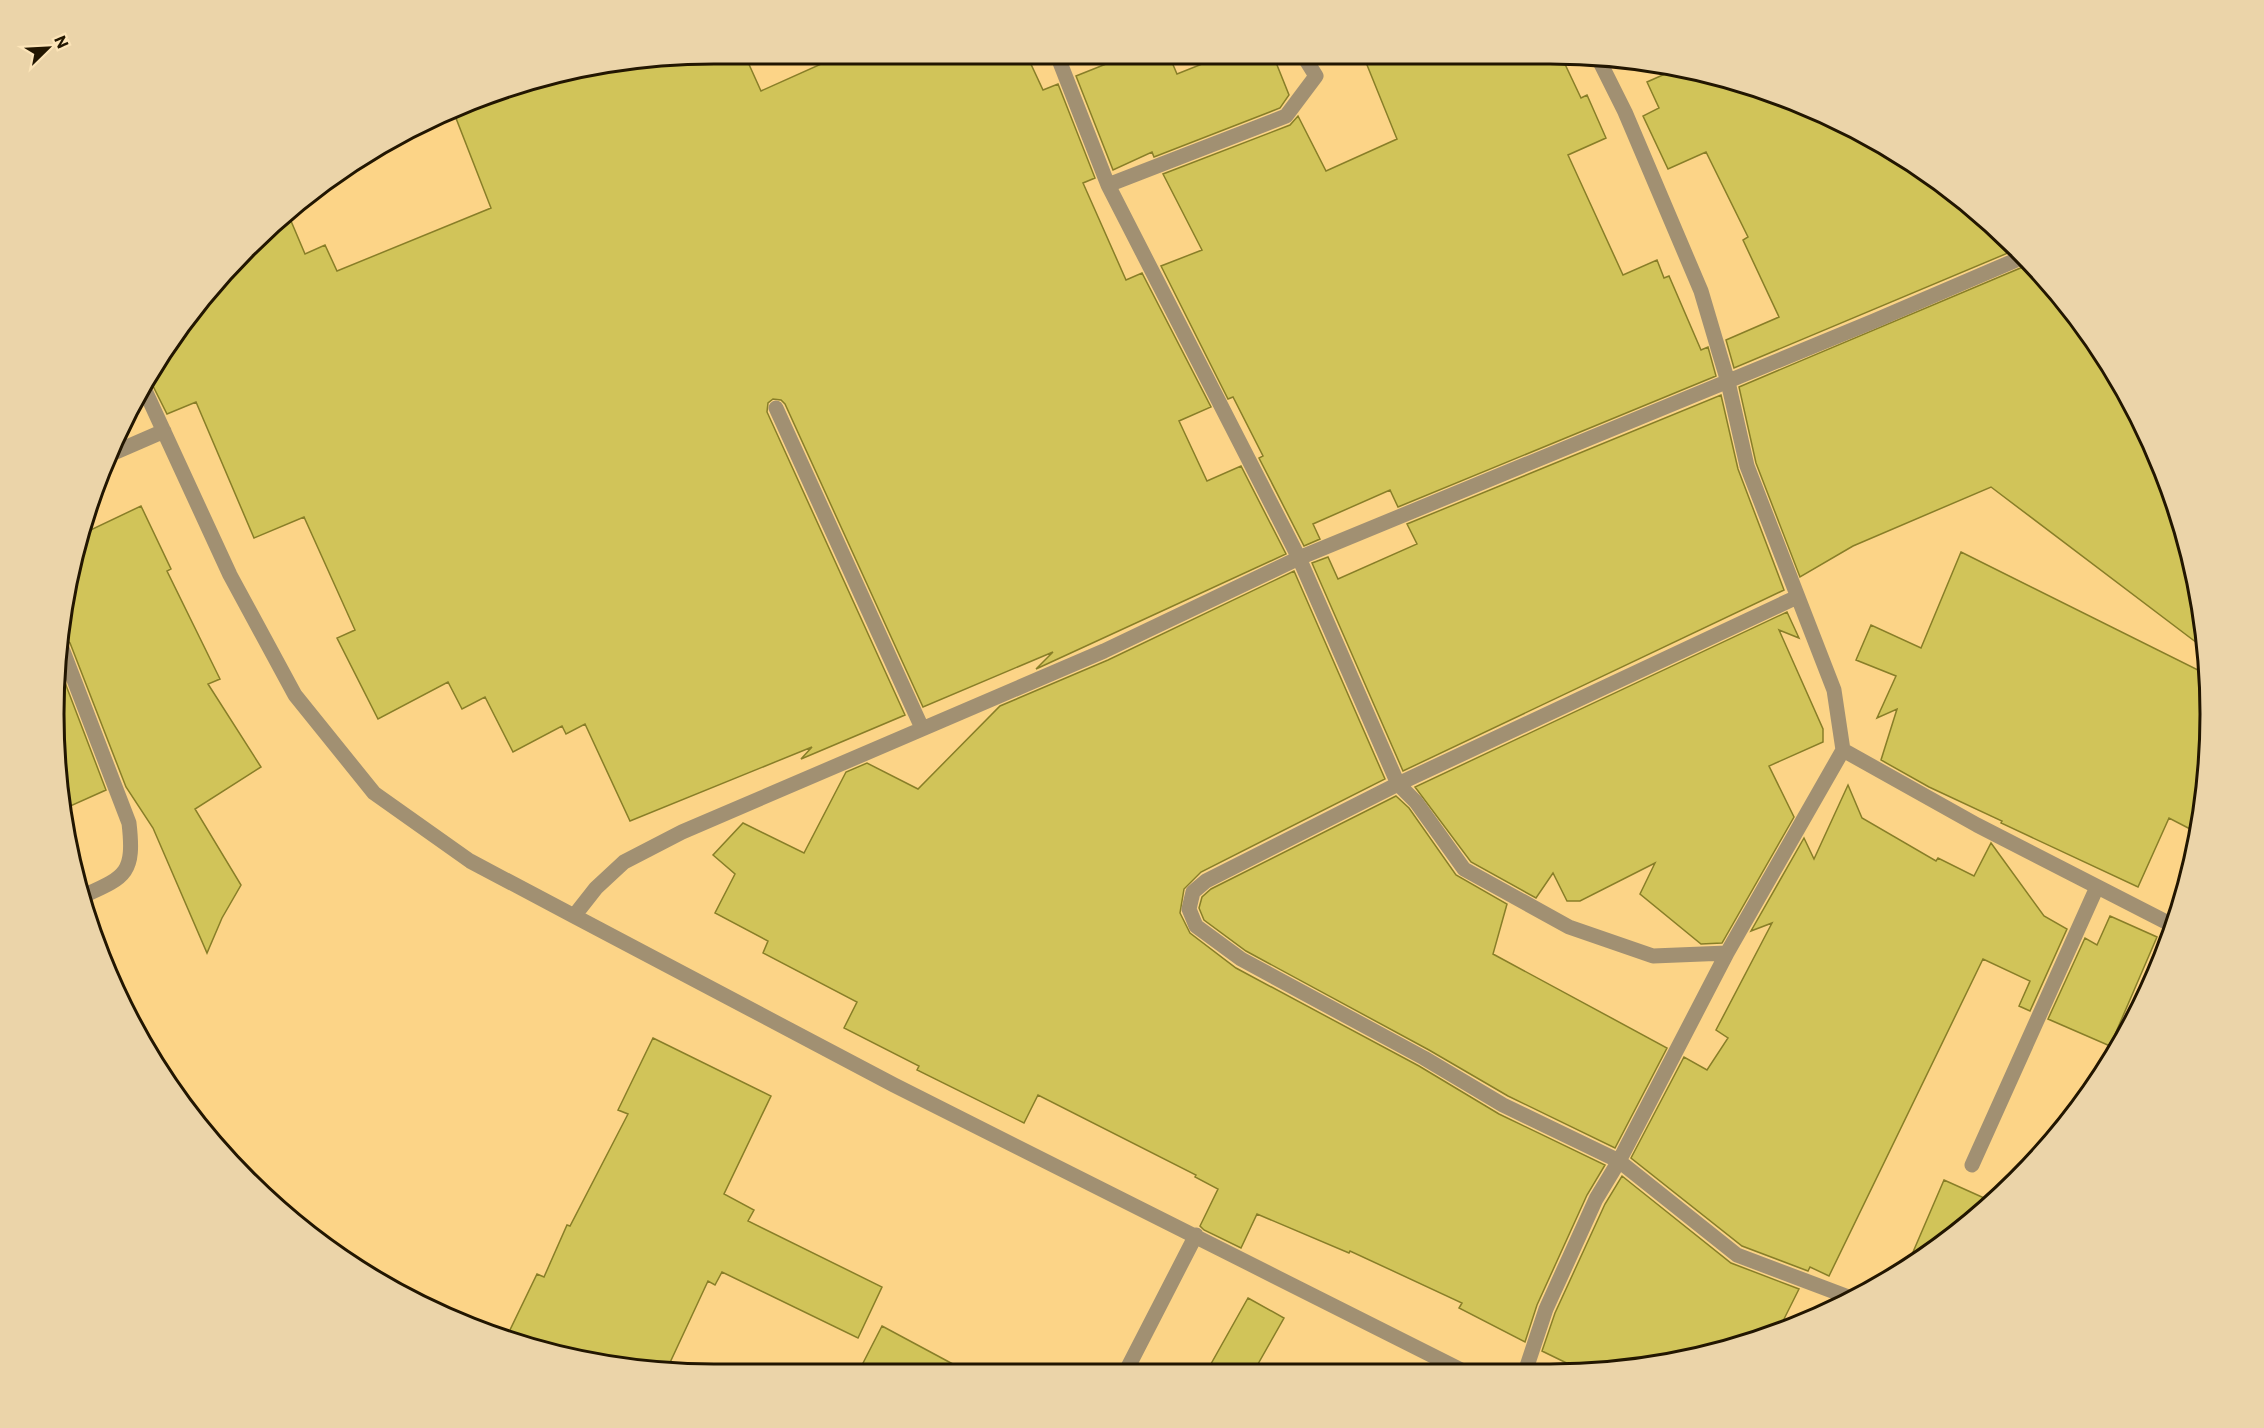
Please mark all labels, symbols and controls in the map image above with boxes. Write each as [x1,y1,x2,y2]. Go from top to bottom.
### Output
north arrow [18,18,78,78]
text: N [51,32,73,51]

